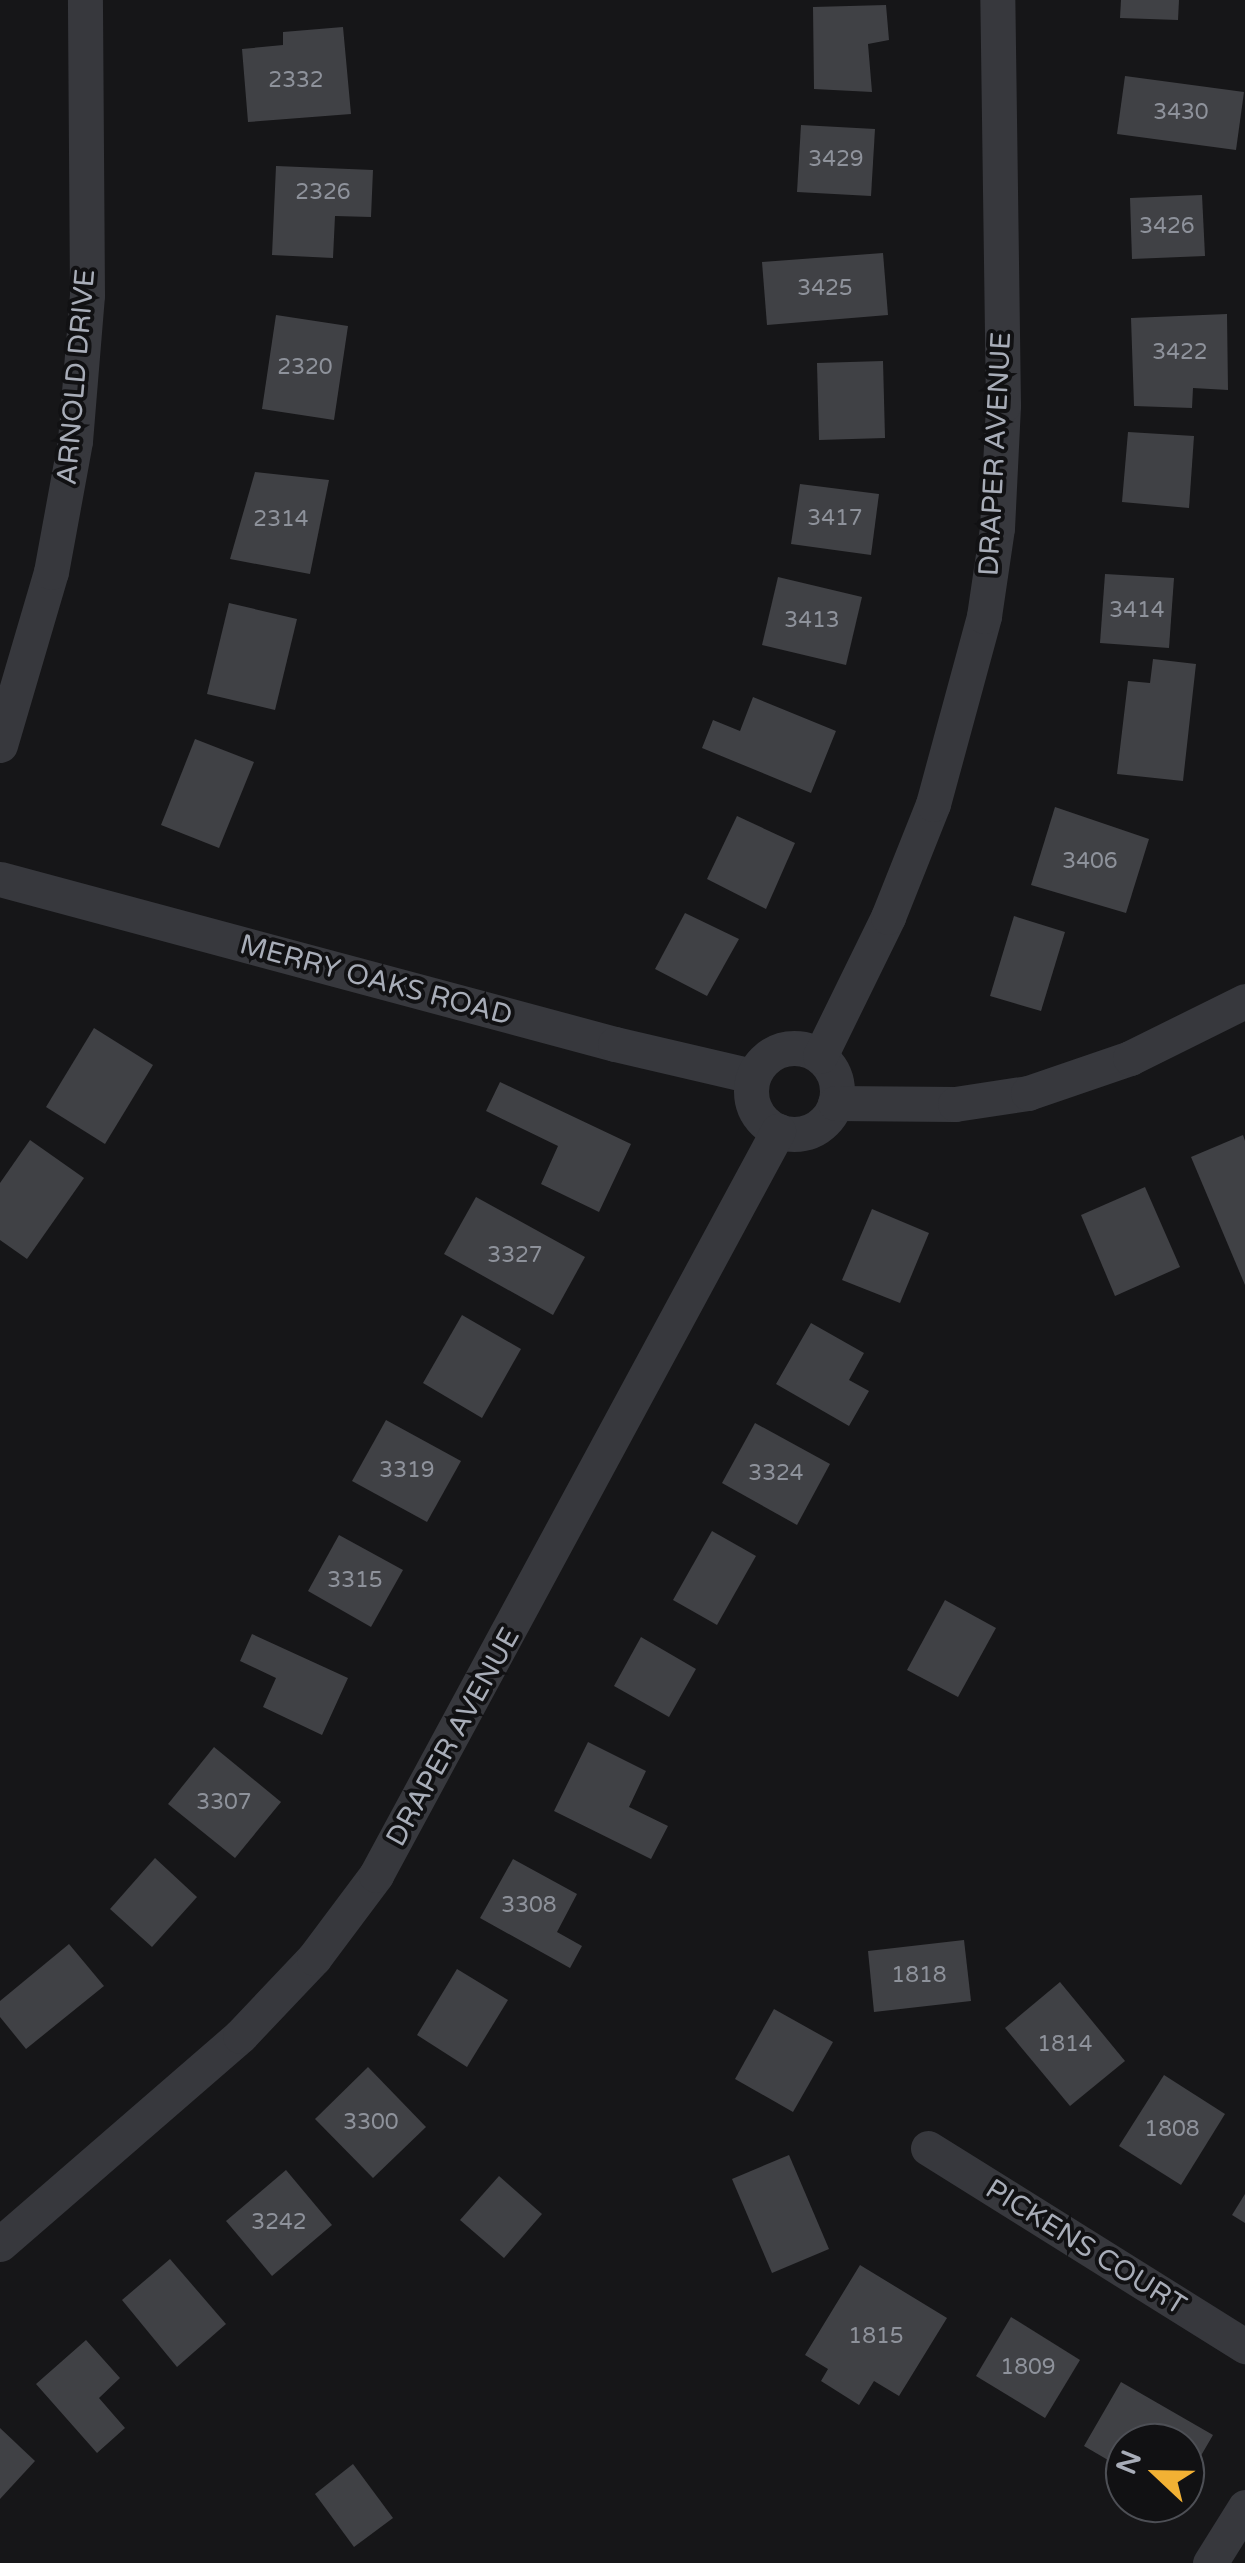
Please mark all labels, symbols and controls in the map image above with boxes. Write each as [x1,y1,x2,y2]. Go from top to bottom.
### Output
house number: 2332 [268,68,324,94]
house number: 3430 [1153,100,1209,126]
house number: 3429 [808,147,864,173]
house number: 2326 [295,180,351,206]
house number: 3426 [1139,214,1195,240]
street label: ARNOLD DRIVE [50,268,102,486]
house number: 3425 [797,276,853,302]
street label: DRAPER AVENUE [972,331,1018,577]
house number: 3422 [1152,340,1208,366]
house number: 2320 [277,355,333,381]
house number: 3417 [807,506,863,532]
house number: 2314 [253,507,309,533]
house number: 3414 [1109,598,1165,624]
house number: 3413 [784,608,840,634]
house number: 3406 [1062,849,1118,875]
street label: MERRY OAKS ROAD [236,927,516,1033]
house number: 3327 [487,1243,543,1269]
house number: 3319 [379,1458,435,1484]
house number: 3324 [748,1461,804,1487]
house number: 3315 [327,1568,383,1594]
street label: DRAPER AVENUE [379,1622,527,1852]
house number: 3307 [196,1790,252,1816]
house number: 3308 [501,1893,557,1919]
house number: 1818 [891,1963,947,1989]
house number: 1814 [1037,2032,1093,2058]
house number: 3300 [343,2110,399,2136]
house number: 1808 [1144,2117,1200,2143]
street label: PICKENS COURT [980,2172,1192,2322]
house number: 3242 [251,2210,307,2236]
house number: 1815 [848,2324,904,2350]
house number: 1809 [1000,2355,1056,2381]
north arrow [1105,2423,1205,2523]
text: N [1109,2446,1149,2479]

